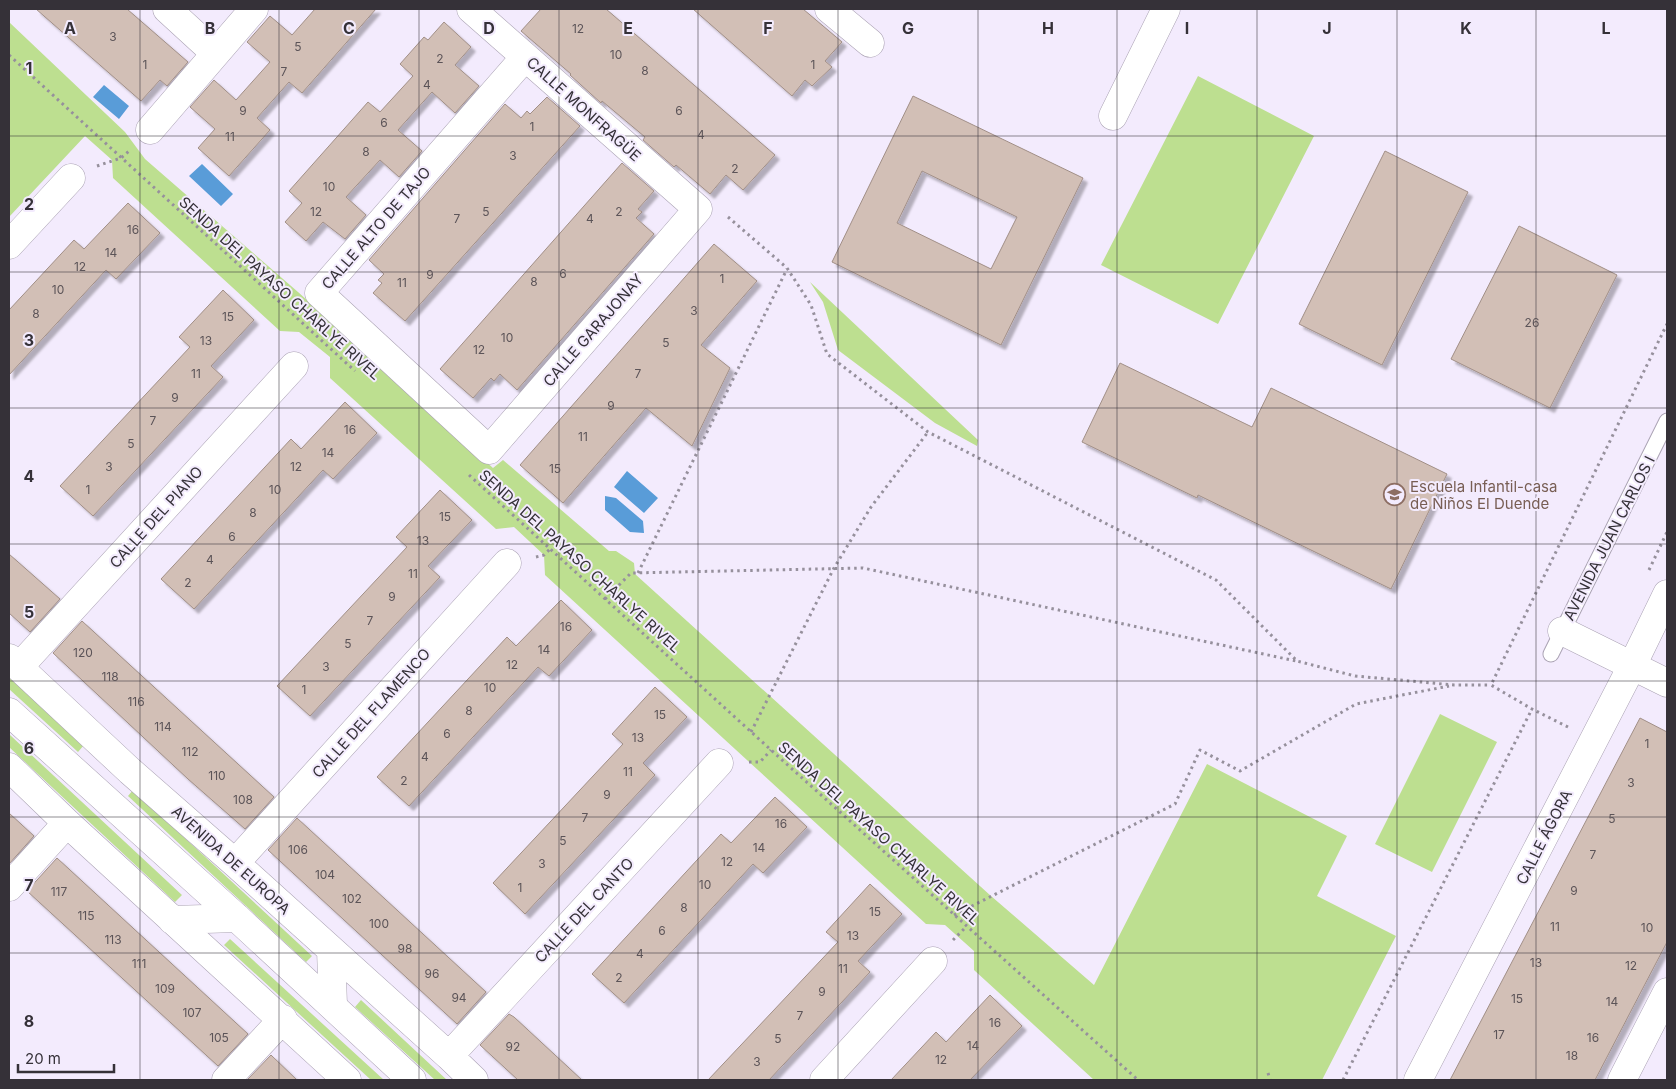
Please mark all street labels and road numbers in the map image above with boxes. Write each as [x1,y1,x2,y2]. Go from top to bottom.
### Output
street label: CALLE MONFRAGÜE [523,53,645,165]
street label: CALLE ALTO DE TAJO [318,163,434,293]
street label: SENDA DEL PAYASO CHARLYE RIVEL [175,192,385,384]
street label: CALLE GARAJONAY [539,270,647,390]
street label: AVENIDA JUAN CARLOS I [1559,452,1659,624]
street label: CALLE DEL PIANO [105,462,207,572]
street label: SENDA DEL PAYASO CHARLYE RIVEL [475,465,685,657]
street label: CALLE DEL FLAMENCO [308,644,434,782]
street label: SENDA DEL PAYASO CHARLYE RIVEL [774,737,984,929]
street label: CALLE ÁGORA [1512,786,1576,888]
street label: AVENIDA DE EUROPA [168,802,294,918]
street label: CALLE DEL CANTO [530,854,638,966]

